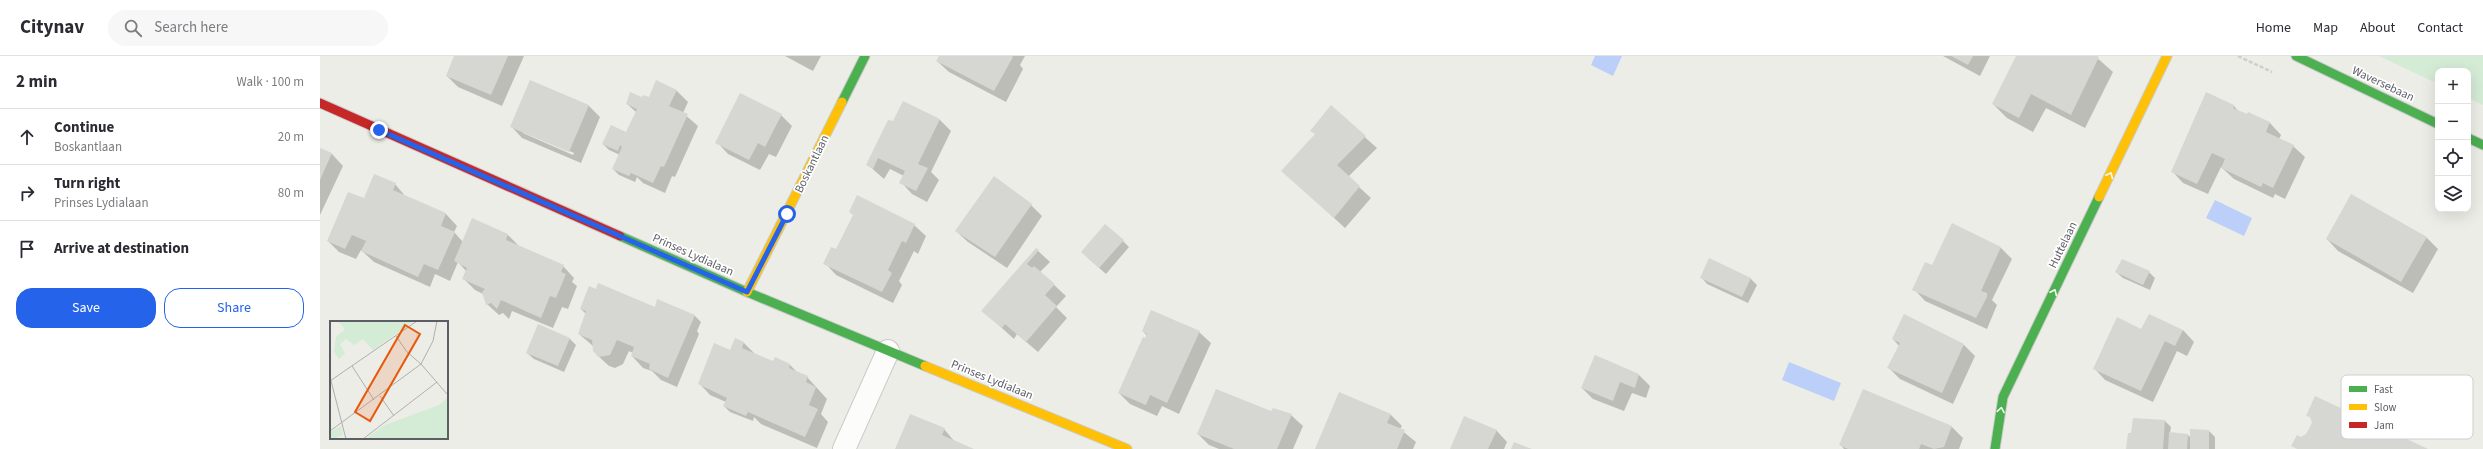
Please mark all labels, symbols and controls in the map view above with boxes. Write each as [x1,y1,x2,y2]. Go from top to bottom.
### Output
search box [108,10,388,46]
text: Citynav [20,14,84,41]
icon: search [122,17,144,39]
text: Search here [154,17,228,38]
text: Home [2256,18,2291,38]
text: Map [2313,18,2338,38]
text: About [2360,18,2395,38]
text: Contact [2417,18,2463,38]
street label: Waversebaan [2349,62,2417,106]
map controls [2435,68,2471,212]
button: + [2435,68,2471,104]
text: 2 min [16,70,57,94]
text: Walk · 100 m [236,73,304,91]
button: − [2435,104,2471,140]
text: Continue [54,117,114,138]
route end [370,121,388,139]
icon: ahead [16,126,38,148]
text: 20 m [278,128,304,146]
street label: Boskantlaan [791,132,833,196]
text: Boskantlaan [54,138,122,156]
button: locate [2435,140,2471,176]
one-way arrow [2105,172,2113,179]
text: Turn right [54,173,120,194]
button: layers [2435,176,2471,212]
icon: right [16,182,38,204]
text: 80 m [278,184,304,202]
text: Prinses Lydialaan [54,194,149,212]
route start [778,205,796,223]
street label: Huttelaan [2044,219,2082,271]
street label: Prinses Lydialaan [650,229,736,281]
icon: arrive [16,238,38,260]
text: Arrive at destination [54,238,189,259]
button: Save [16,288,156,328]
button: Share [164,288,304,328]
one-way arrow [2049,289,2057,296]
inset map [330,321,448,439]
street label: Prinses Lydialaan [948,356,1036,404]
legend [2341,375,2473,439]
text: Fast [2374,382,2393,397]
text: Slow [2374,400,2397,415]
one-way arrow [1996,407,2005,414]
text: Jam [2374,418,2394,433]

